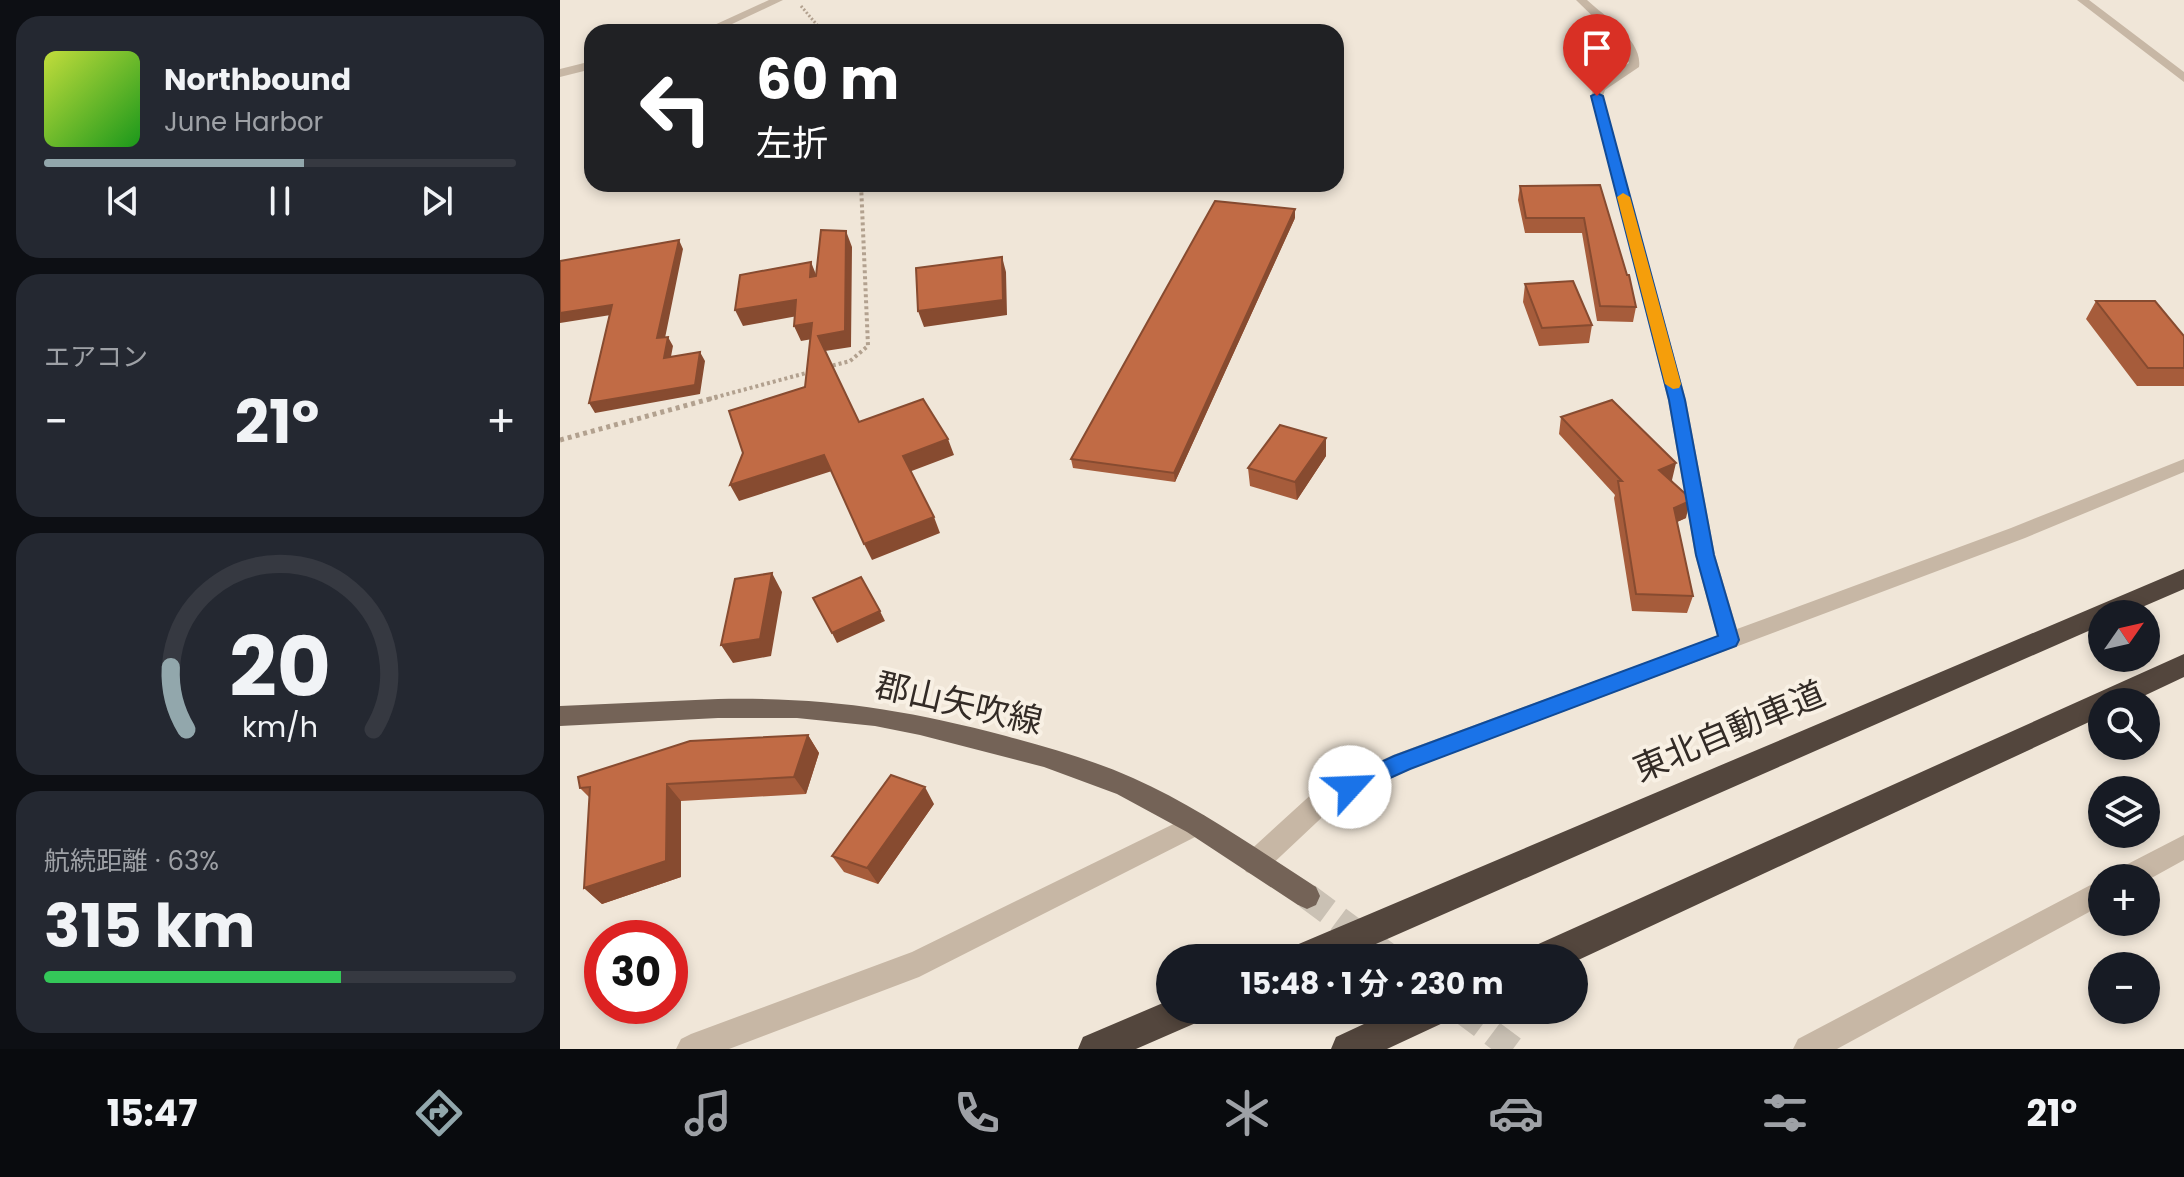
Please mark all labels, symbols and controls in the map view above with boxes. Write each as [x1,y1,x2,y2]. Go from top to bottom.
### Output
pin [1563,14.0,1631,96]
icon: arrive [1575,26,1619,70]
text: 60 m [756,40,899,119]
icon: left [624,56,728,160]
text: Northbound [164,58,351,101]
text: June Harbor [164,104,323,140]
text: 左折 [756,118,828,169]
icon: previous [101,179,145,223]
icon: pause [258,179,302,223]
icon: next [415,179,459,223]
text: エアコン [44,339,148,375]
text: 21° [235,380,319,464]
text: − [44,391,68,452]
text: + [486,391,516,452]
north arrow [2088,600,2160,672]
map controls [2088,600,2160,1024]
text: 20 [229,608,331,724]
street label: 郡山矢吹線 [871,660,1047,746]
street label: 東北自動車道 [1626,669,1832,793]
button: search [2088,688,2160,760]
text: km/h [242,707,318,747]
position arrow [1308,745,1392,829]
button: layers [2088,776,2160,848]
text: 航続距離 · 63% [44,843,219,879]
button: + [2088,864,2160,936]
text: 315 km [44,884,255,968]
speed limit sign: 30 [584,920,688,1024]
button: − [2088,952,2160,1024]
text: 15:48 · 1 分 · 230 m [1240,962,1504,1005]
icon: directions [411,1085,467,1141]
icon: music [680,1085,736,1141]
icon: phone [949,1085,1005,1141]
icon: climate [1219,1085,1275,1141]
icon: car [1488,1085,1544,1141]
icon: filters [1757,1085,1813,1141]
text: 15:47 [107,1088,197,1139]
text: 21° [2027,1088,2077,1139]

